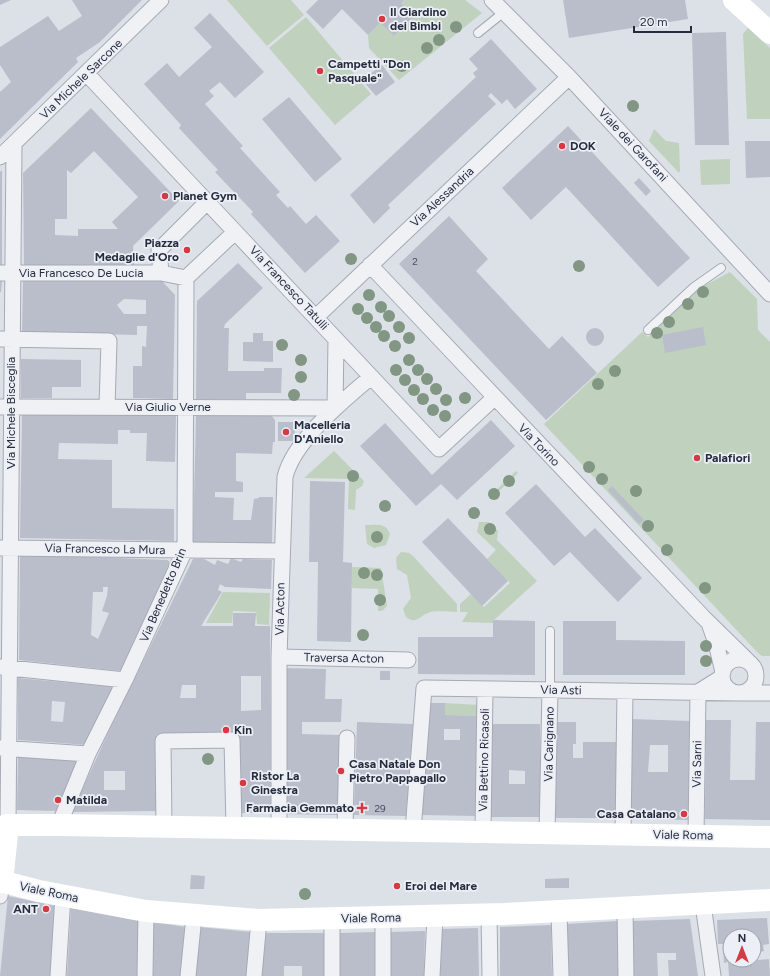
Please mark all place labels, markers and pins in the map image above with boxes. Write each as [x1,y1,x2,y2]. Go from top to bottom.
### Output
place label: Il Giardino dei Bimbi [390,5,446,33]
marker: Il Giardino dei Bimbi [377,14,387,24]
place label: Campetti "Don Pasquale" [328,57,410,85]
marker: Campetti "Don Pasquale" [315,66,325,76]
place label: DOK [570,139,596,153]
marker: DOK [557,141,567,151]
place label: Planet Gym [173,189,237,203]
marker: Planet Gym [160,191,170,201]
place label: Piazza Medaglie d'Oro [95,236,179,264]
marker: Piazza Medaglie d'Oro [182,245,192,255]
place label: Macelleria D'Aniello [294,418,351,446]
marker: Macelleria D'Aniello [281,427,291,437]
place label: Palafiori [705,451,750,465]
marker: Palafiori [692,453,702,463]
place label: Kin [234,723,252,737]
marker: Kin [221,725,231,735]
place label: Casa Natale Don Pietro Pappagallo [349,757,446,785]
marker: Casa Natale Don Pietro Pappagallo [336,766,346,776]
place label: Ristor La Ginestra [251,769,299,797]
marker: Ristor La Ginestra [238,778,248,788]
place label: Matilda [66,793,107,807]
marker: Matilda [53,795,63,805]
place label: Farmacia Gemmato [246,801,354,815]
marker: Farmacia Gemmato [357,803,367,813]
place label: Casa Catalano [597,807,676,821]
marker: Casa Catalano [679,809,689,819]
place label: Eroi del Mare [405,879,477,893]
marker: Eroi del Mare [392,881,402,891]
place label: ANT [13,902,38,916]
marker: ANT [41,904,51,914]

